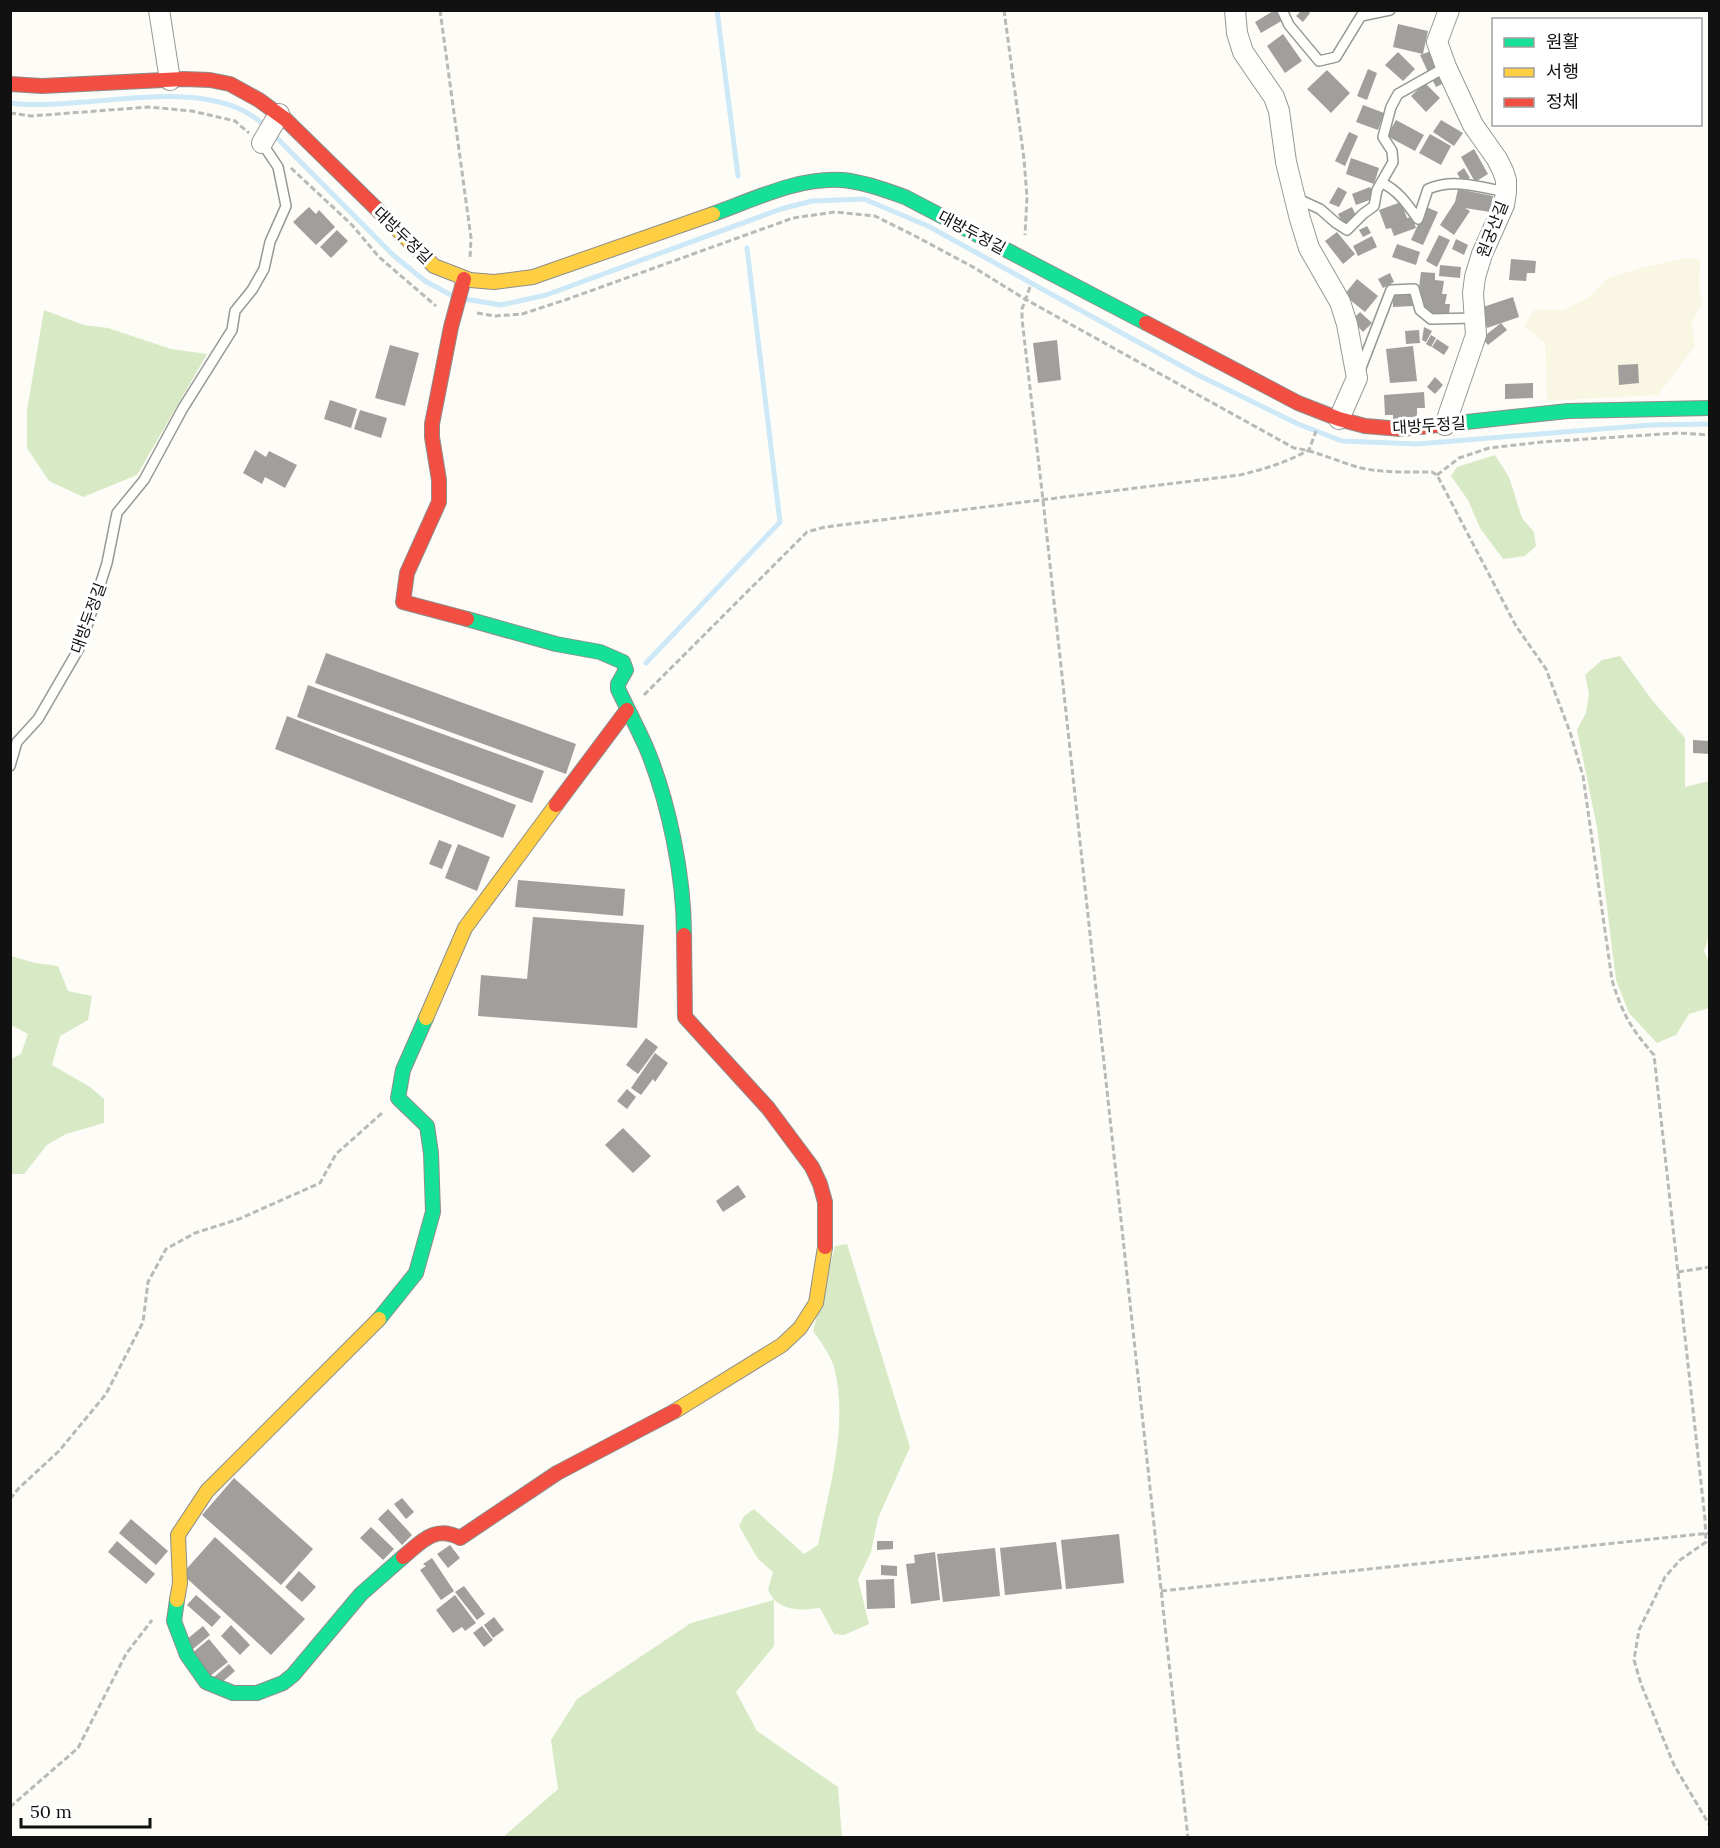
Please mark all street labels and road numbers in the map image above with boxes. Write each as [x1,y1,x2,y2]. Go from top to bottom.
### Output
street label: 원궁산길 [1472,198,1512,260]
street label: 대방두정길 [370,202,436,268]
street label: 대방두정길 [935,206,1009,258]
street label: 대방두정길 [1392,412,1466,438]
street label: 대방두정길 [66,580,110,656]

